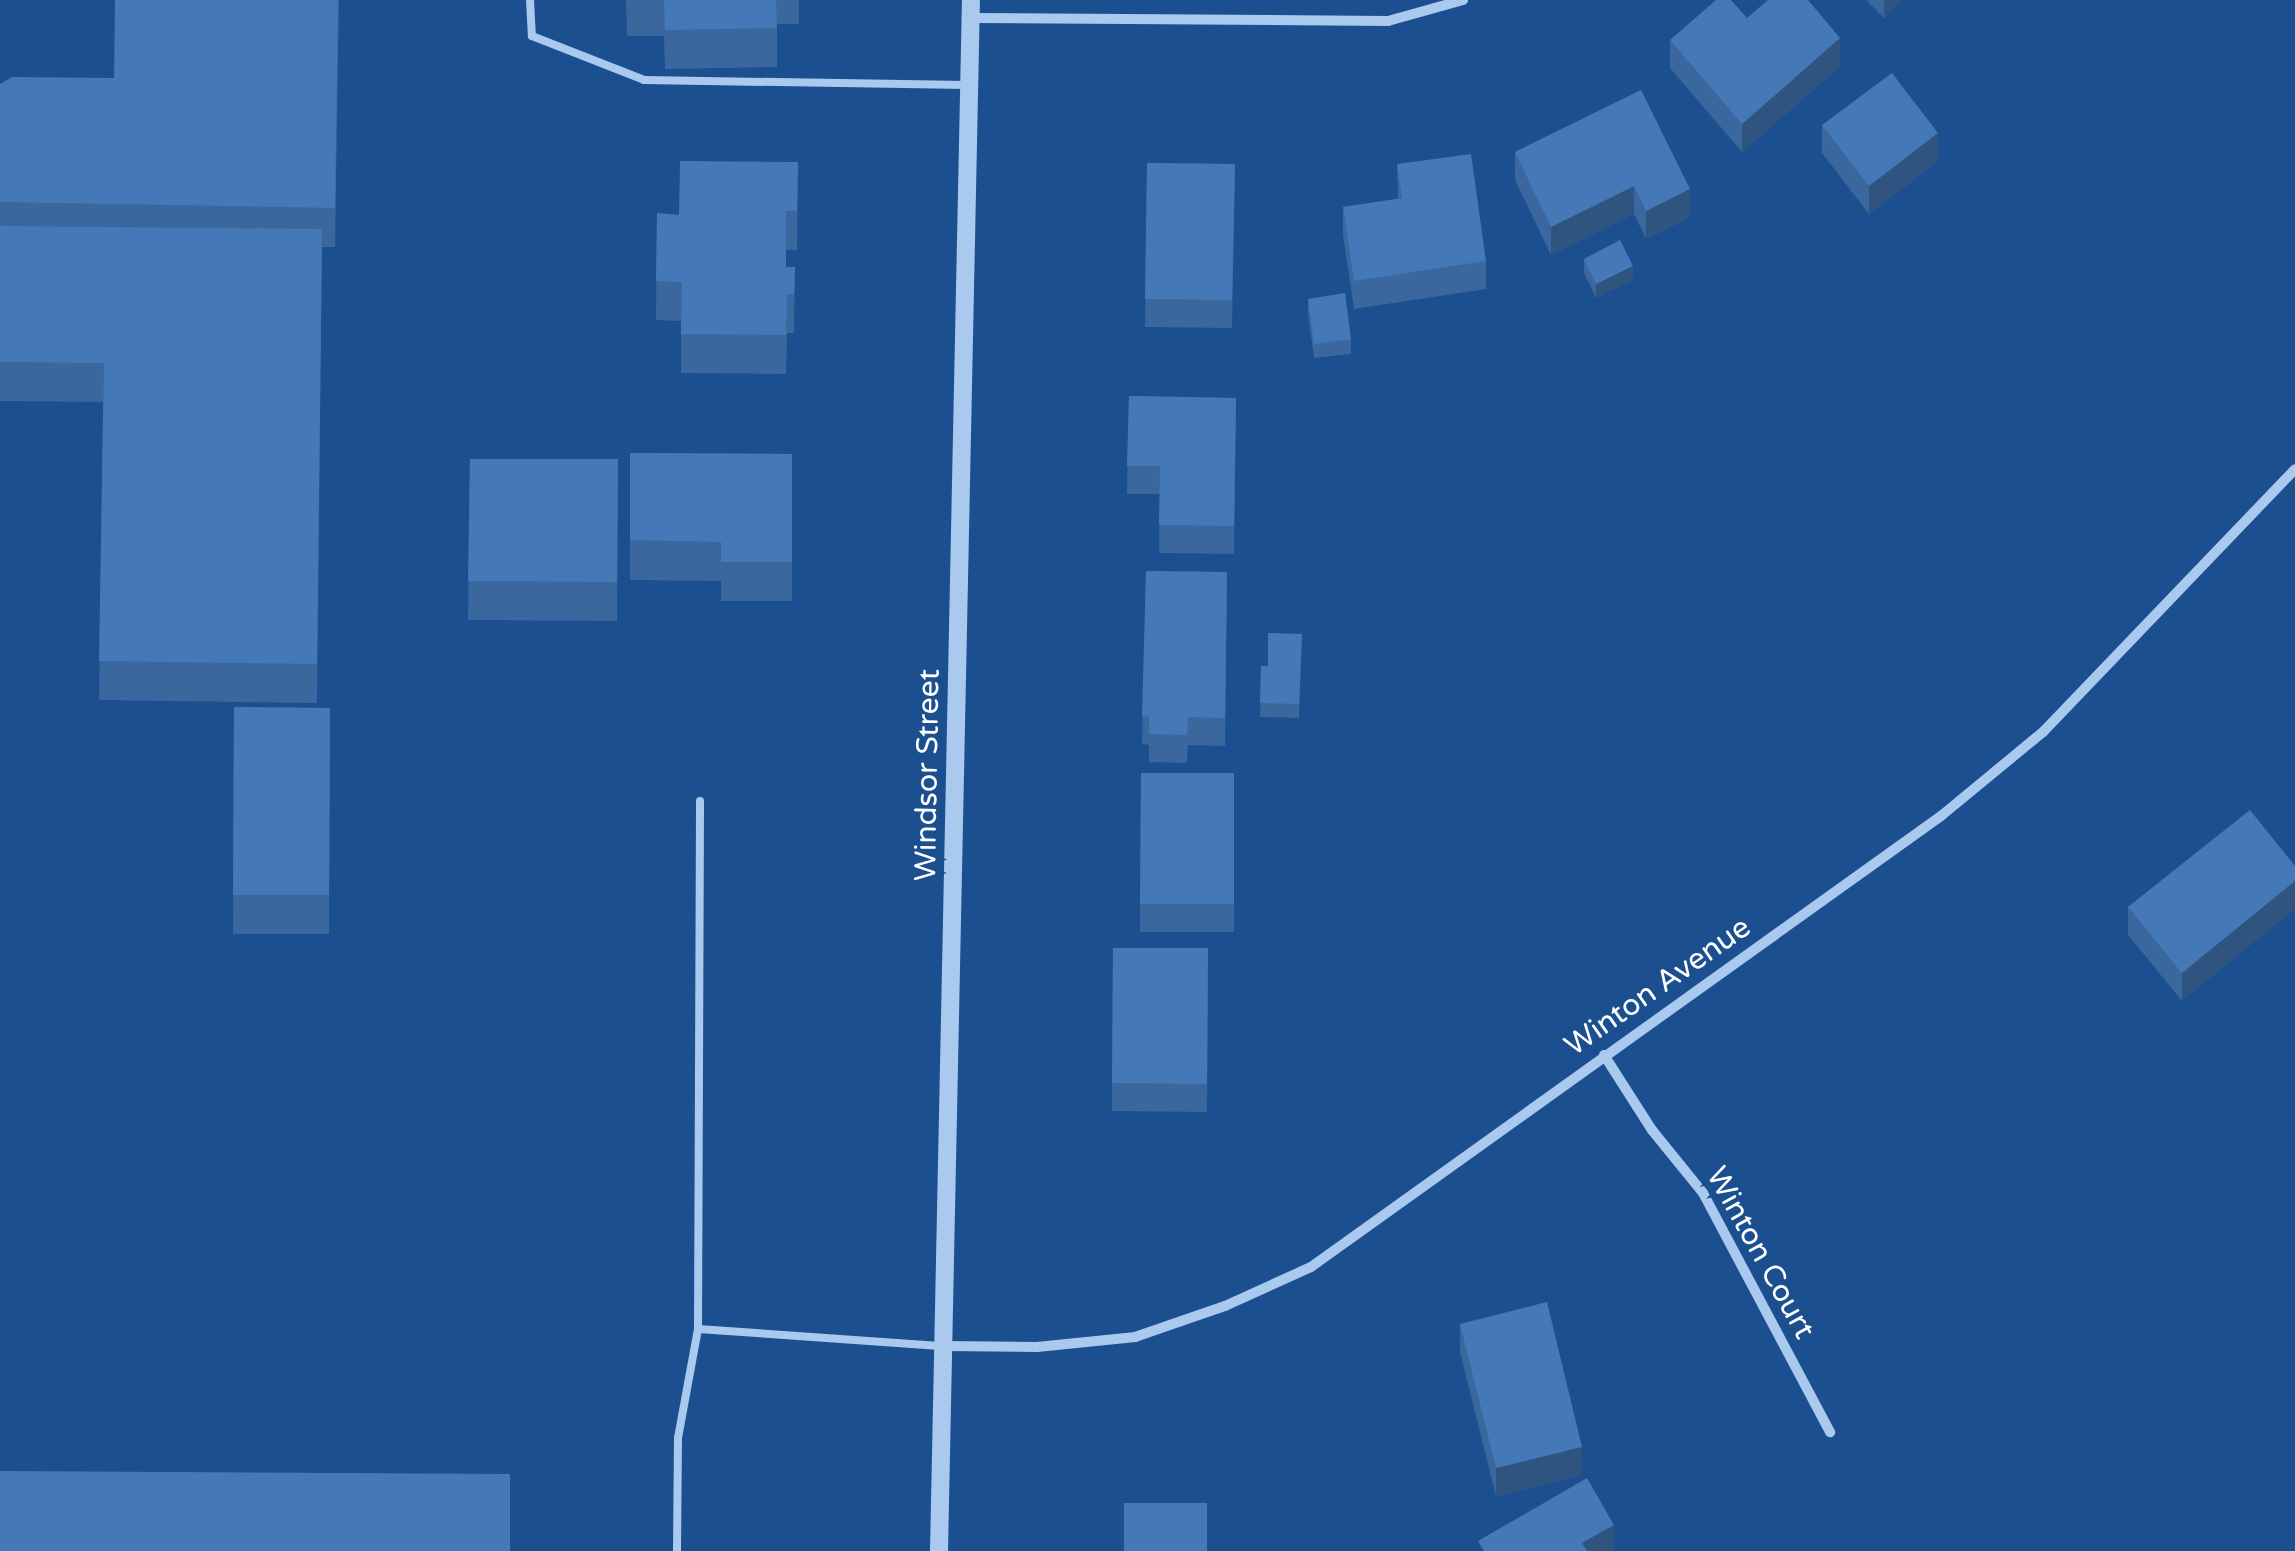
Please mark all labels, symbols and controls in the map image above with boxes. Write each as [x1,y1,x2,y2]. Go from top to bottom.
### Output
street label: Windsor Street [908,669,948,881]
street label: Winton Avenue [1558,910,1758,1064]
street label: Winton Court [1698,1161,1822,1345]

